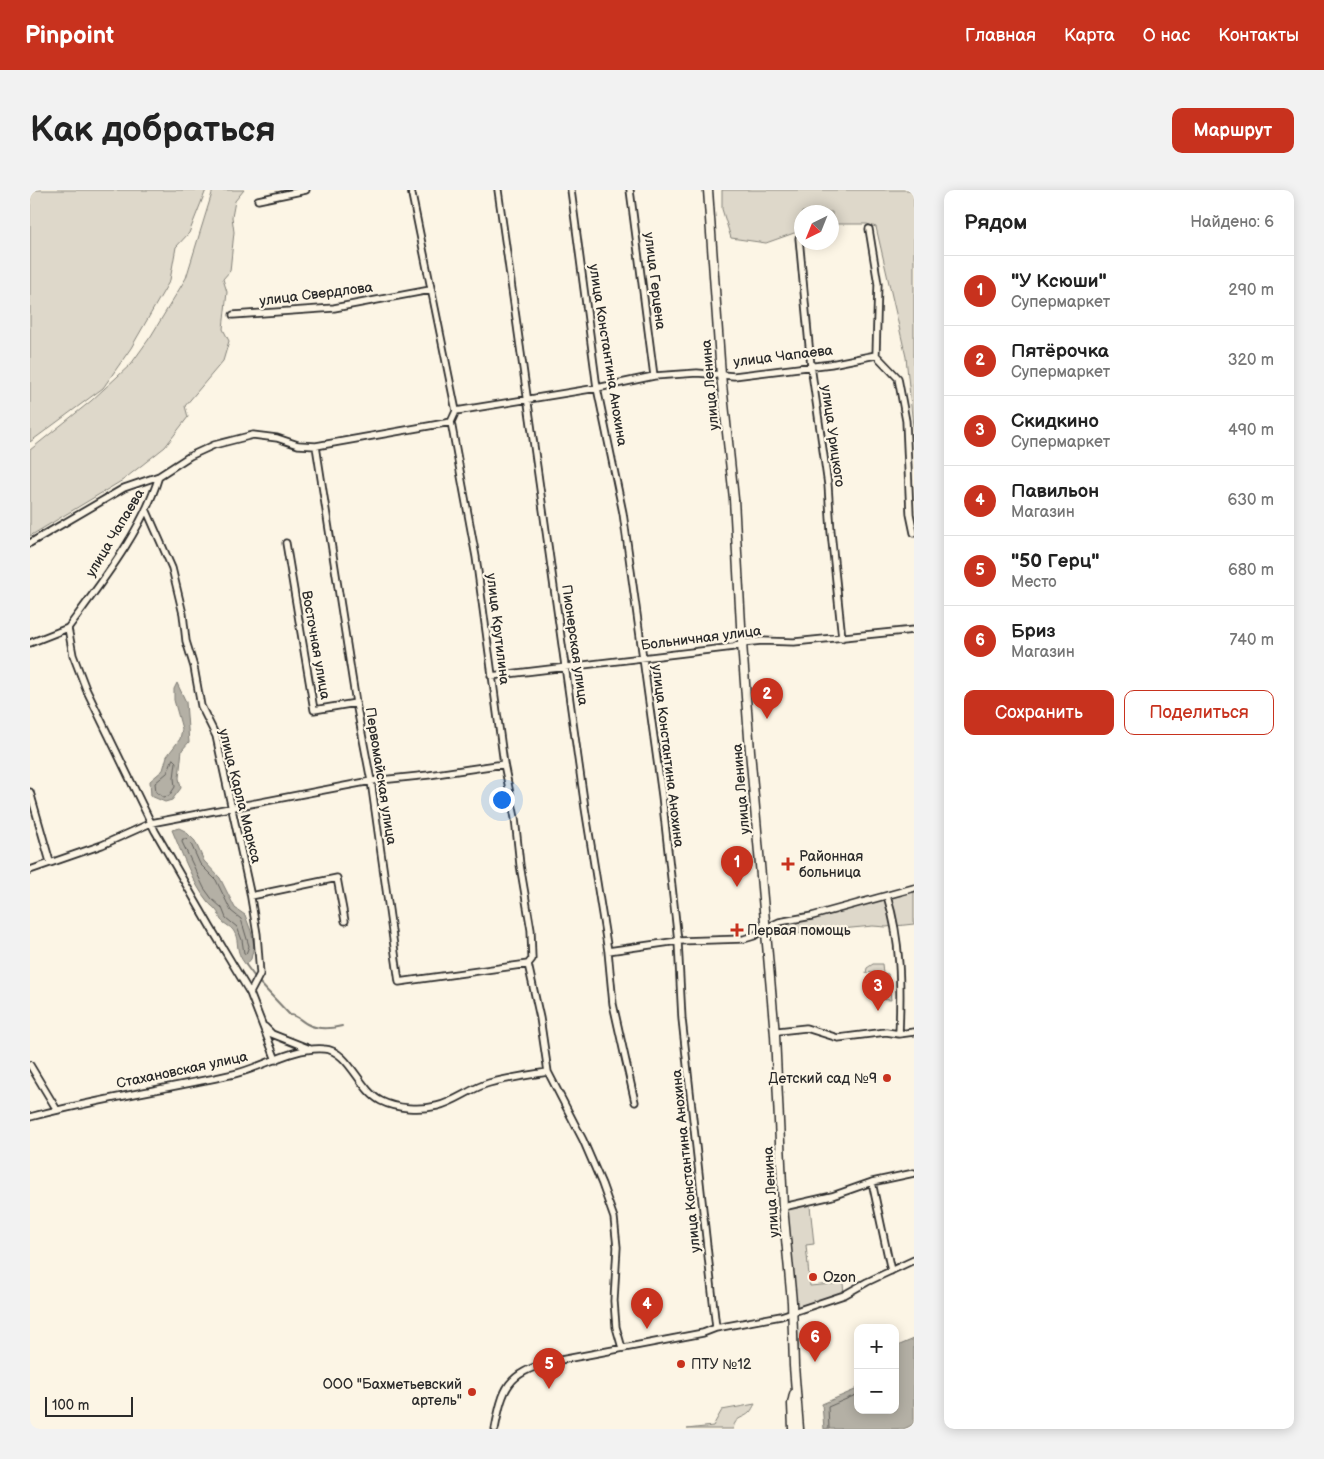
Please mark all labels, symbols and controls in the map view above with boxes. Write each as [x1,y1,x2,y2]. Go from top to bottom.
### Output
text: Pinpoint [25,21,114,50]
text: Главная [965,25,1036,46]
text: Карта [1064,25,1115,46]
text: О нас [1143,25,1190,46]
text: Контакты [1218,25,1299,46]
button: Маршрут [1172,108,1294,153]
text: Как добраться [30,109,276,152]
north arrow [794,205,839,250]
text: Рядом [964,210,1027,235]
text: Найдено: 6 [1190,213,1274,232]
street label: улица Герцена [641,231,670,331]
street label: улица Константина Анохина [585,263,631,448]
text: "У Ксюши" [1011,270,1107,293]
street label: улица Свердлова [258,279,374,309]
text: 1 [977,281,983,300]
text: 290 m [1228,281,1274,300]
text: Супермаркет [1011,293,1110,312]
street label: улица Ленина [697,338,722,431]
text: Пятёрочка [1011,340,1109,363]
street label: улица Чапаева [732,341,834,371]
text: 2 [975,351,985,370]
text: 320 m [1228,351,1274,370]
text: Супермаркет [1011,363,1110,382]
street label: улица Урицкого [817,384,849,488]
text: Скидкино [1011,410,1099,433]
text: 3 [975,421,985,440]
text: 490 m [1228,421,1274,440]
text: Супермаркет [1011,433,1110,452]
text: Павильон [1011,480,1099,503]
street label: улица Чапаева [82,485,148,580]
text: 4 [975,491,985,510]
text: 630 m [1227,491,1274,510]
text: Магазин [1011,503,1075,522]
text: "50 Герц" [1011,550,1099,573]
text: 5 [975,561,985,580]
text: 680 m [1228,561,1274,580]
street label: улица Крутилина [483,572,513,686]
text: Место [1011,573,1057,592]
street label: Пионерская улица [558,583,592,707]
street label: Восточная улица [298,589,334,702]
text: Бриз [1011,620,1055,643]
street label: Больничная улица [640,622,763,654]
text: 6 [975,631,985,650]
text: 740 m [1229,631,1274,650]
text: Магазин [1011,643,1075,662]
street label: улица Константина Анохина [648,664,688,849]
pin: 2 [751,678,783,719]
button: Сохранить [964,690,1114,735]
button: Поделиться [1124,690,1274,735]
street label: Первомайская улица [362,706,400,847]
street label: улица Карла Маркса [215,727,265,866]
street label: улица Ленина [728,742,753,835]
your location [489,787,515,813]
pin: 1 [721,846,753,887]
place label: Районная больница [799,848,864,881]
marker: Районная больница [781,857,795,871]
place label: Первая помощь [747,922,851,939]
marker: Первая помощь [731,924,743,936]
pin: 3 [862,970,894,1011]
street label: Стахановская улица [115,1048,250,1092]
street label: улица Константина Анохина [668,1068,704,1254]
place label: Детский сад №9 [769,1070,877,1087]
marker: Детский сад №9 [881,1072,893,1084]
street label: улица Ленина [759,1145,783,1238]
place label: Ozon [823,1269,856,1286]
marker: Ozon [807,1271,819,1283]
pin: 4 [631,1288,663,1329]
pin: 6 [799,1321,831,1362]
map controls [854,1324,899,1414]
button: + [854,1324,899,1369]
pin: 5 [533,1348,565,1389]
place label: ПТУ №12 [691,1356,752,1373]
marker: ПТУ №12 [675,1358,687,1370]
button: − [854,1369,899,1414]
place label: ООО "Бахметьевский артель" [323,1376,462,1409]
marker: ООО "Бахметьевский артель" [466,1386,478,1398]
scale bar [45,1394,132,1417]
text: 100 m [52,1397,89,1414]

